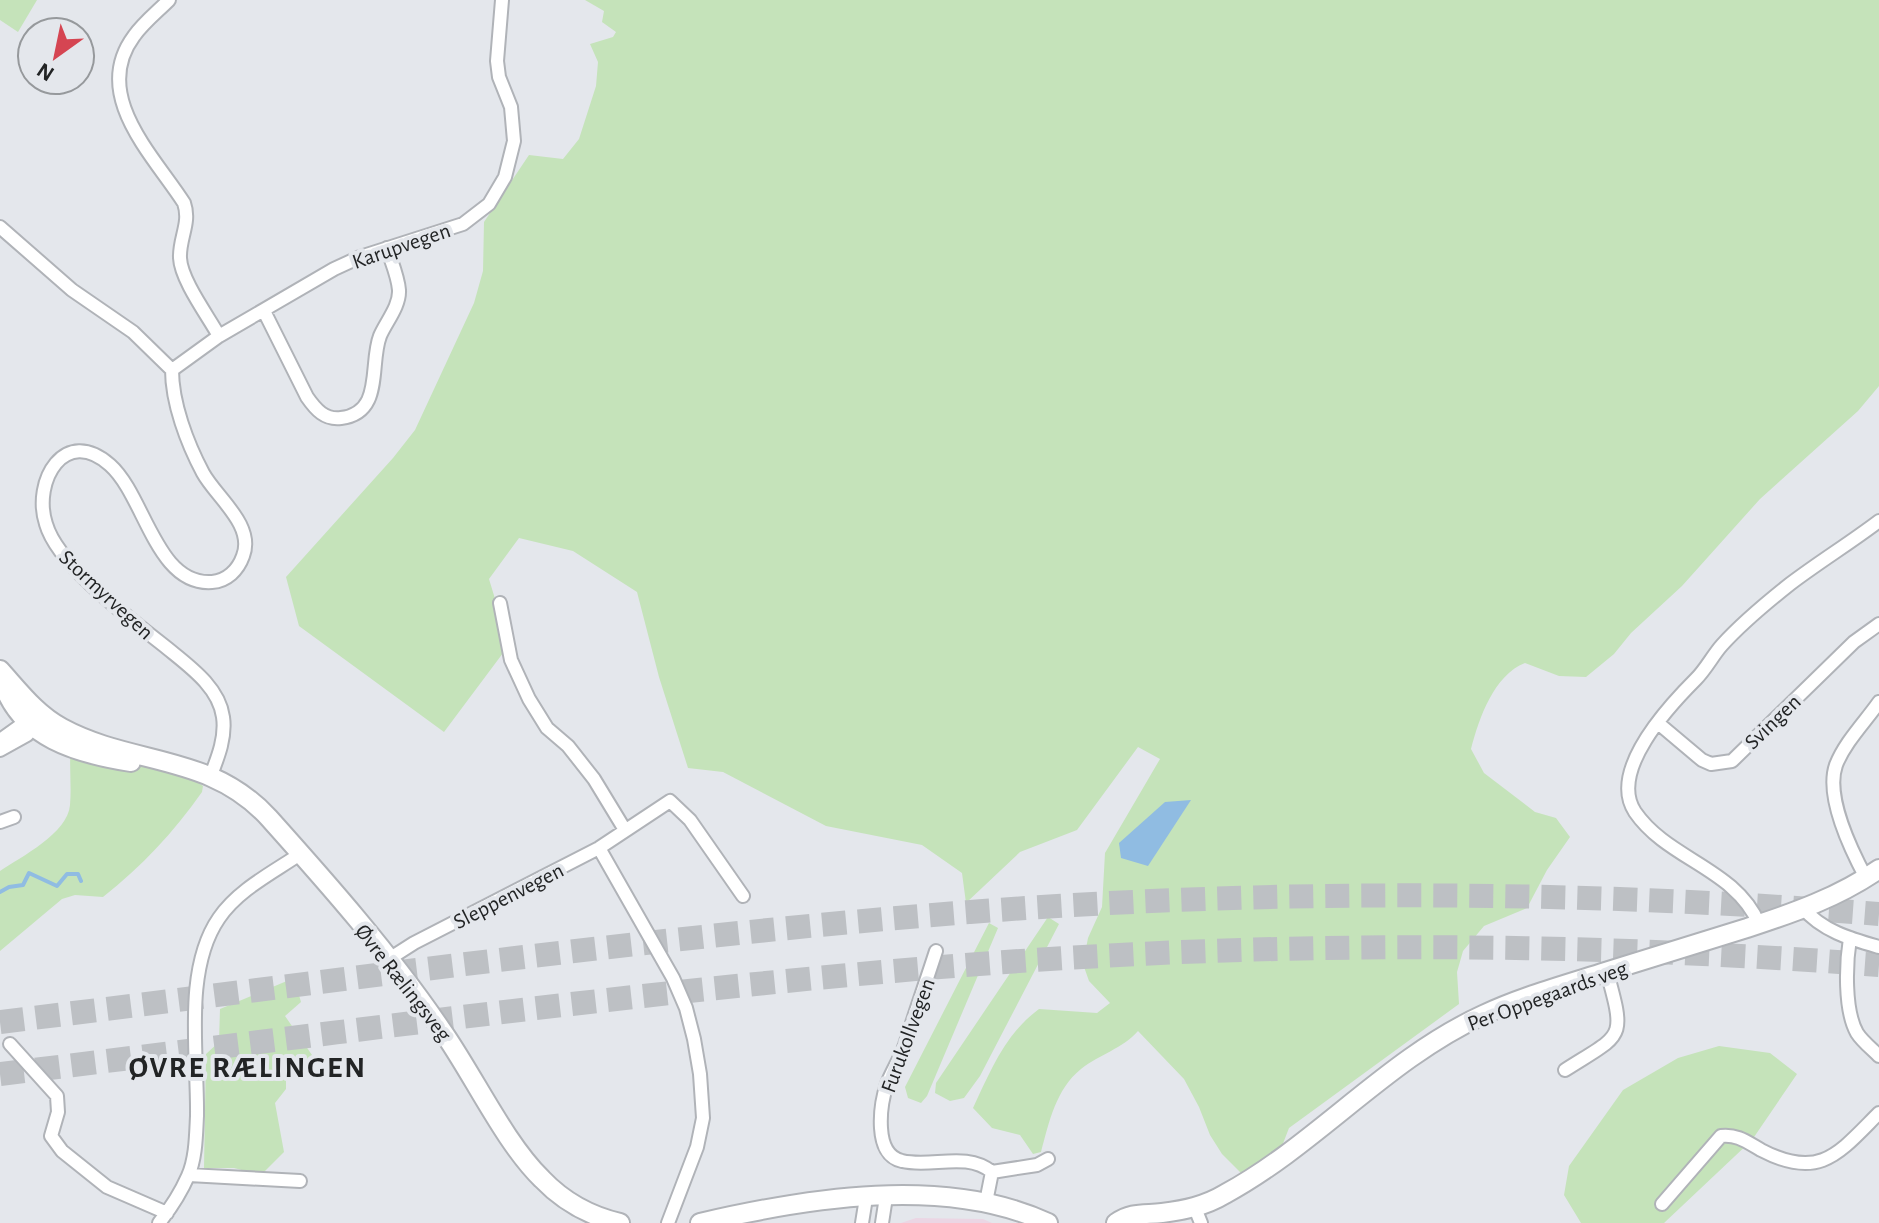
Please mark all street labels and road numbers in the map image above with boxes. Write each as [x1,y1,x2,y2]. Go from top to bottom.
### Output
street label: Karupvegen [349,219,453,273]
street label: Stormyrvegen [55,546,158,644]
street label: Svingen [1741,690,1805,753]
street label: Sleppenvegen [450,859,567,933]
street label: Øvre Rælingsveg [351,920,456,1045]
street label: Per Oppegaards veg [1465,957,1630,1035]
street label: Furukollvegen [877,975,939,1096]

